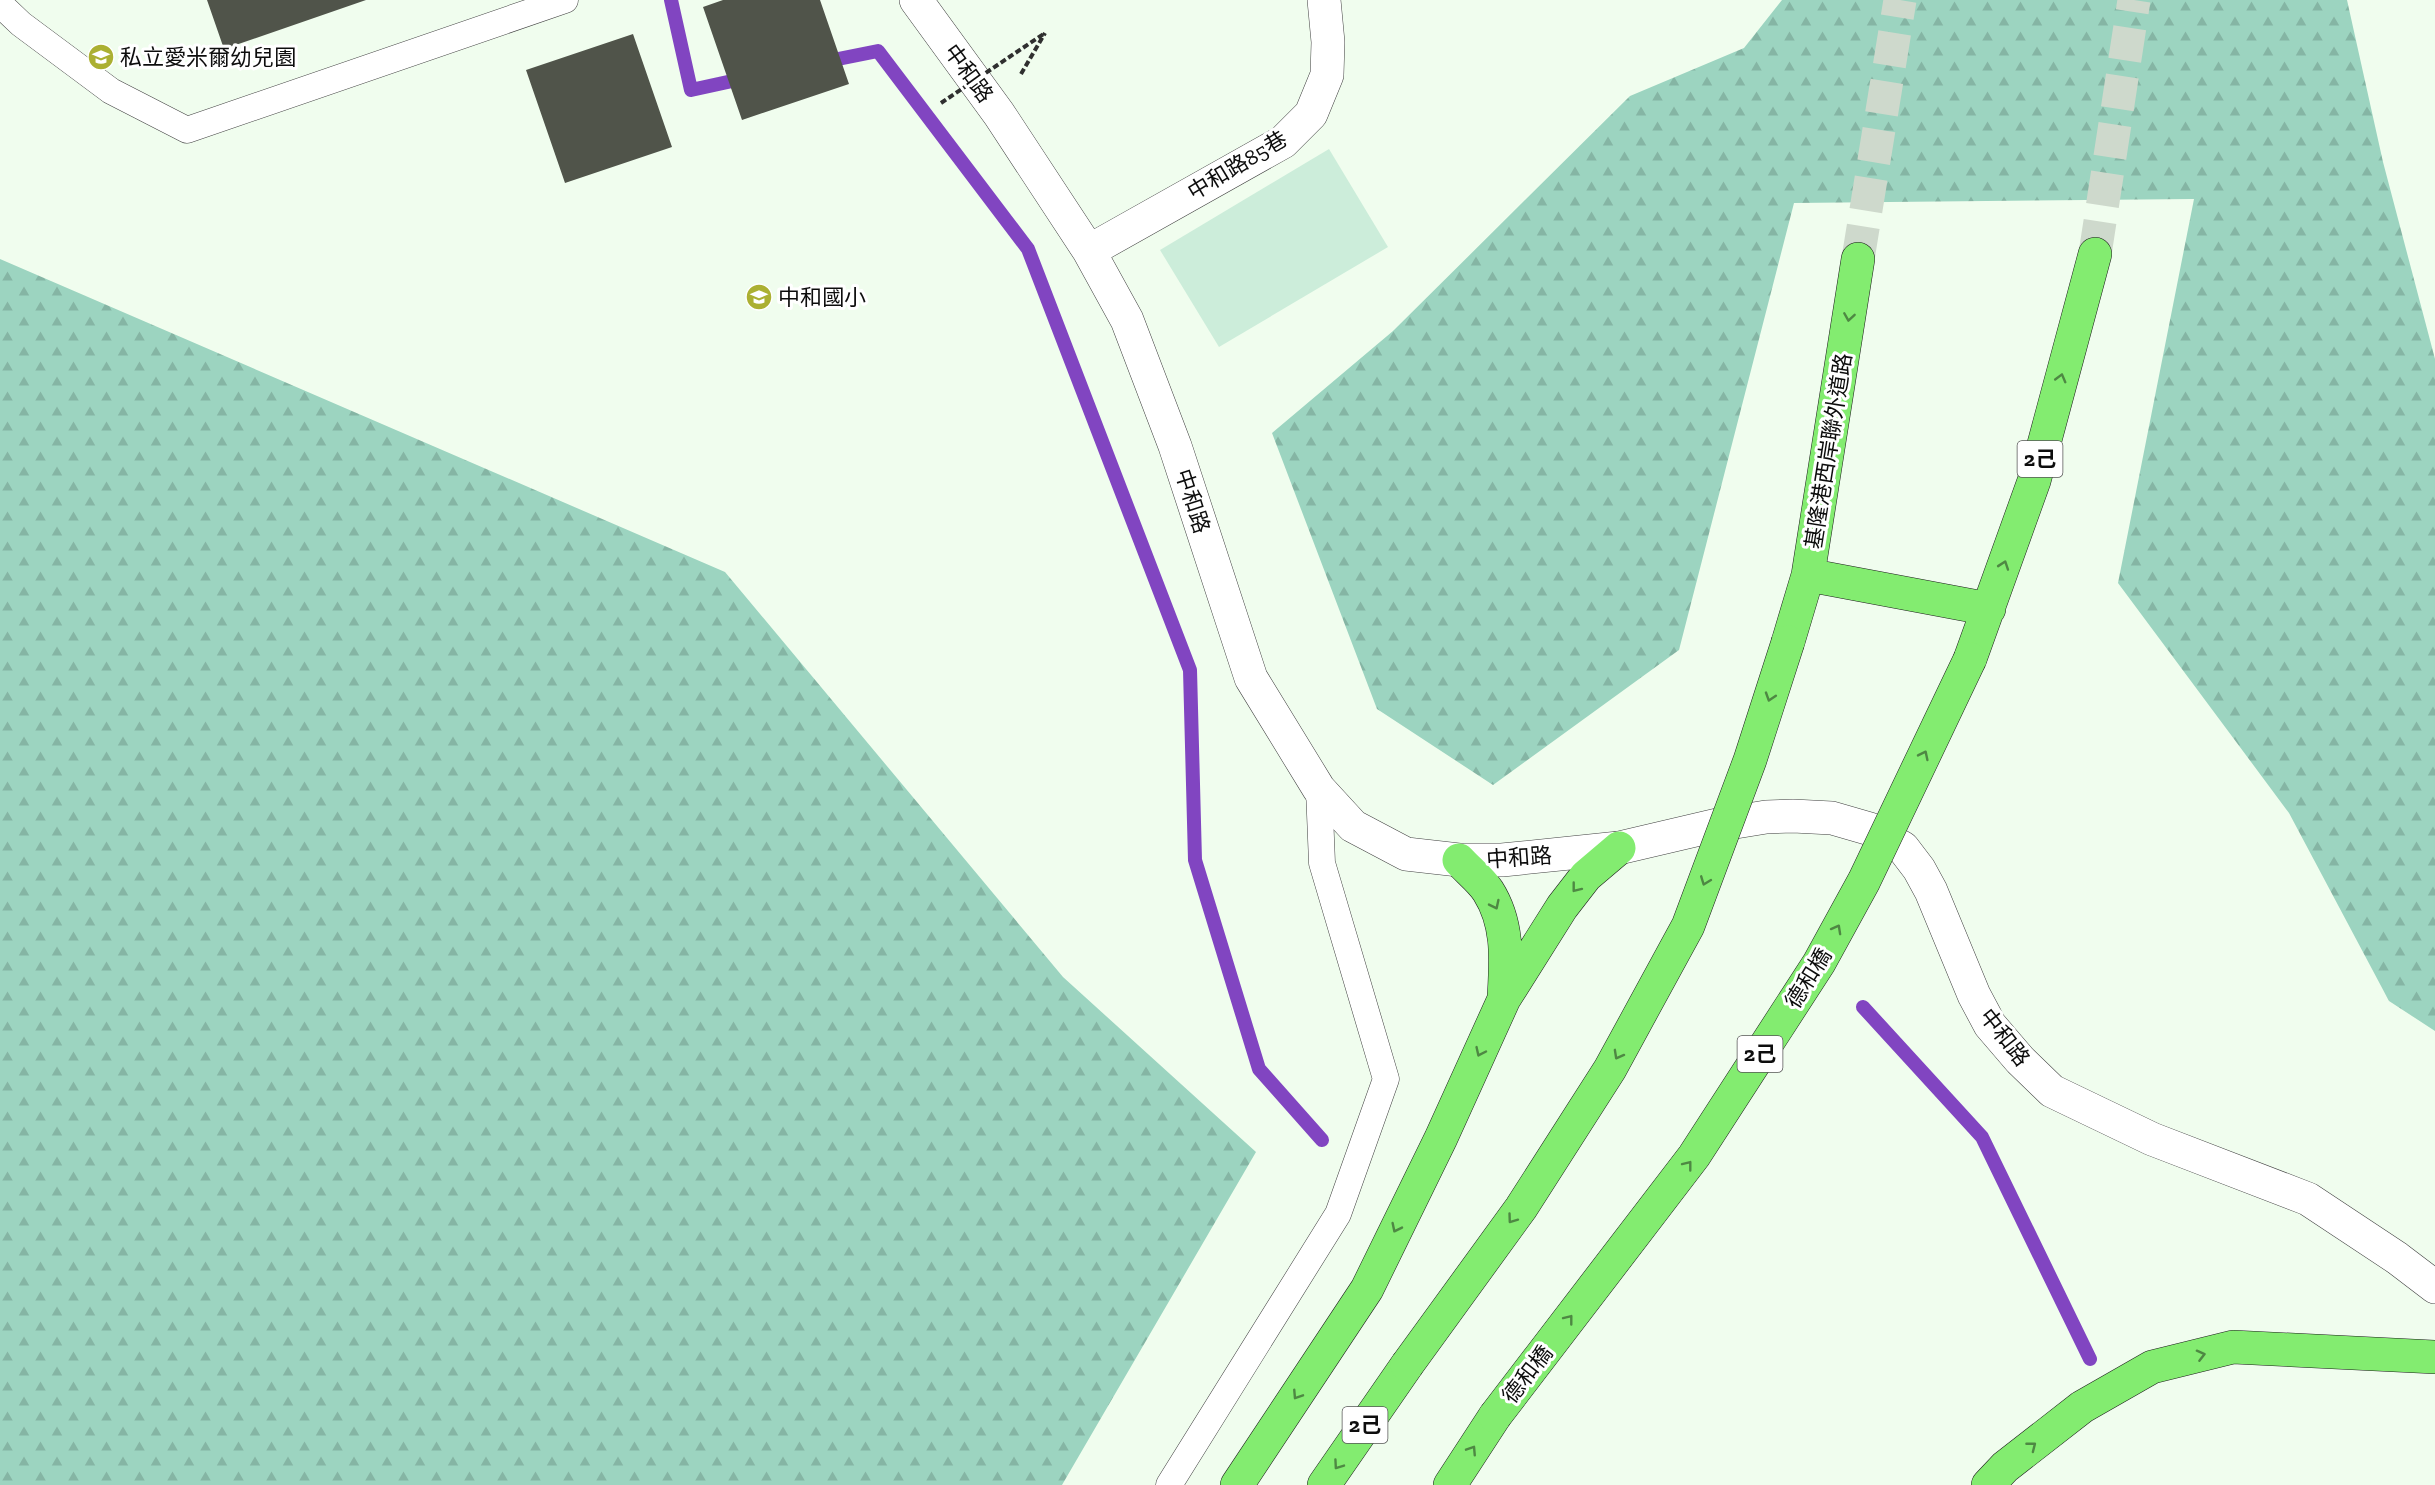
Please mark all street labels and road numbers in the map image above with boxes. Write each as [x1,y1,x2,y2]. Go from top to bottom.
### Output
street label: 中和路 [938,39,999,108]
street label: 中和路85巷 [1183,125,1292,206]
street label: 基隆港西岸聯外道路 [1800,351,1857,551]
road number: 2己 [2018,441,2062,477]
street label: 中和路 [1169,466,1216,537]
street label: 中和路 [1485,842,1553,873]
street label: 德和橋 [1779,943,1837,1013]
street label: 中和路 [1974,1003,2036,1072]
road number: 2己 [1738,1036,1782,1072]
street label: 德和橋 [1496,1340,1558,1409]
road number: 2己 [1342,1407,1388,1443]

